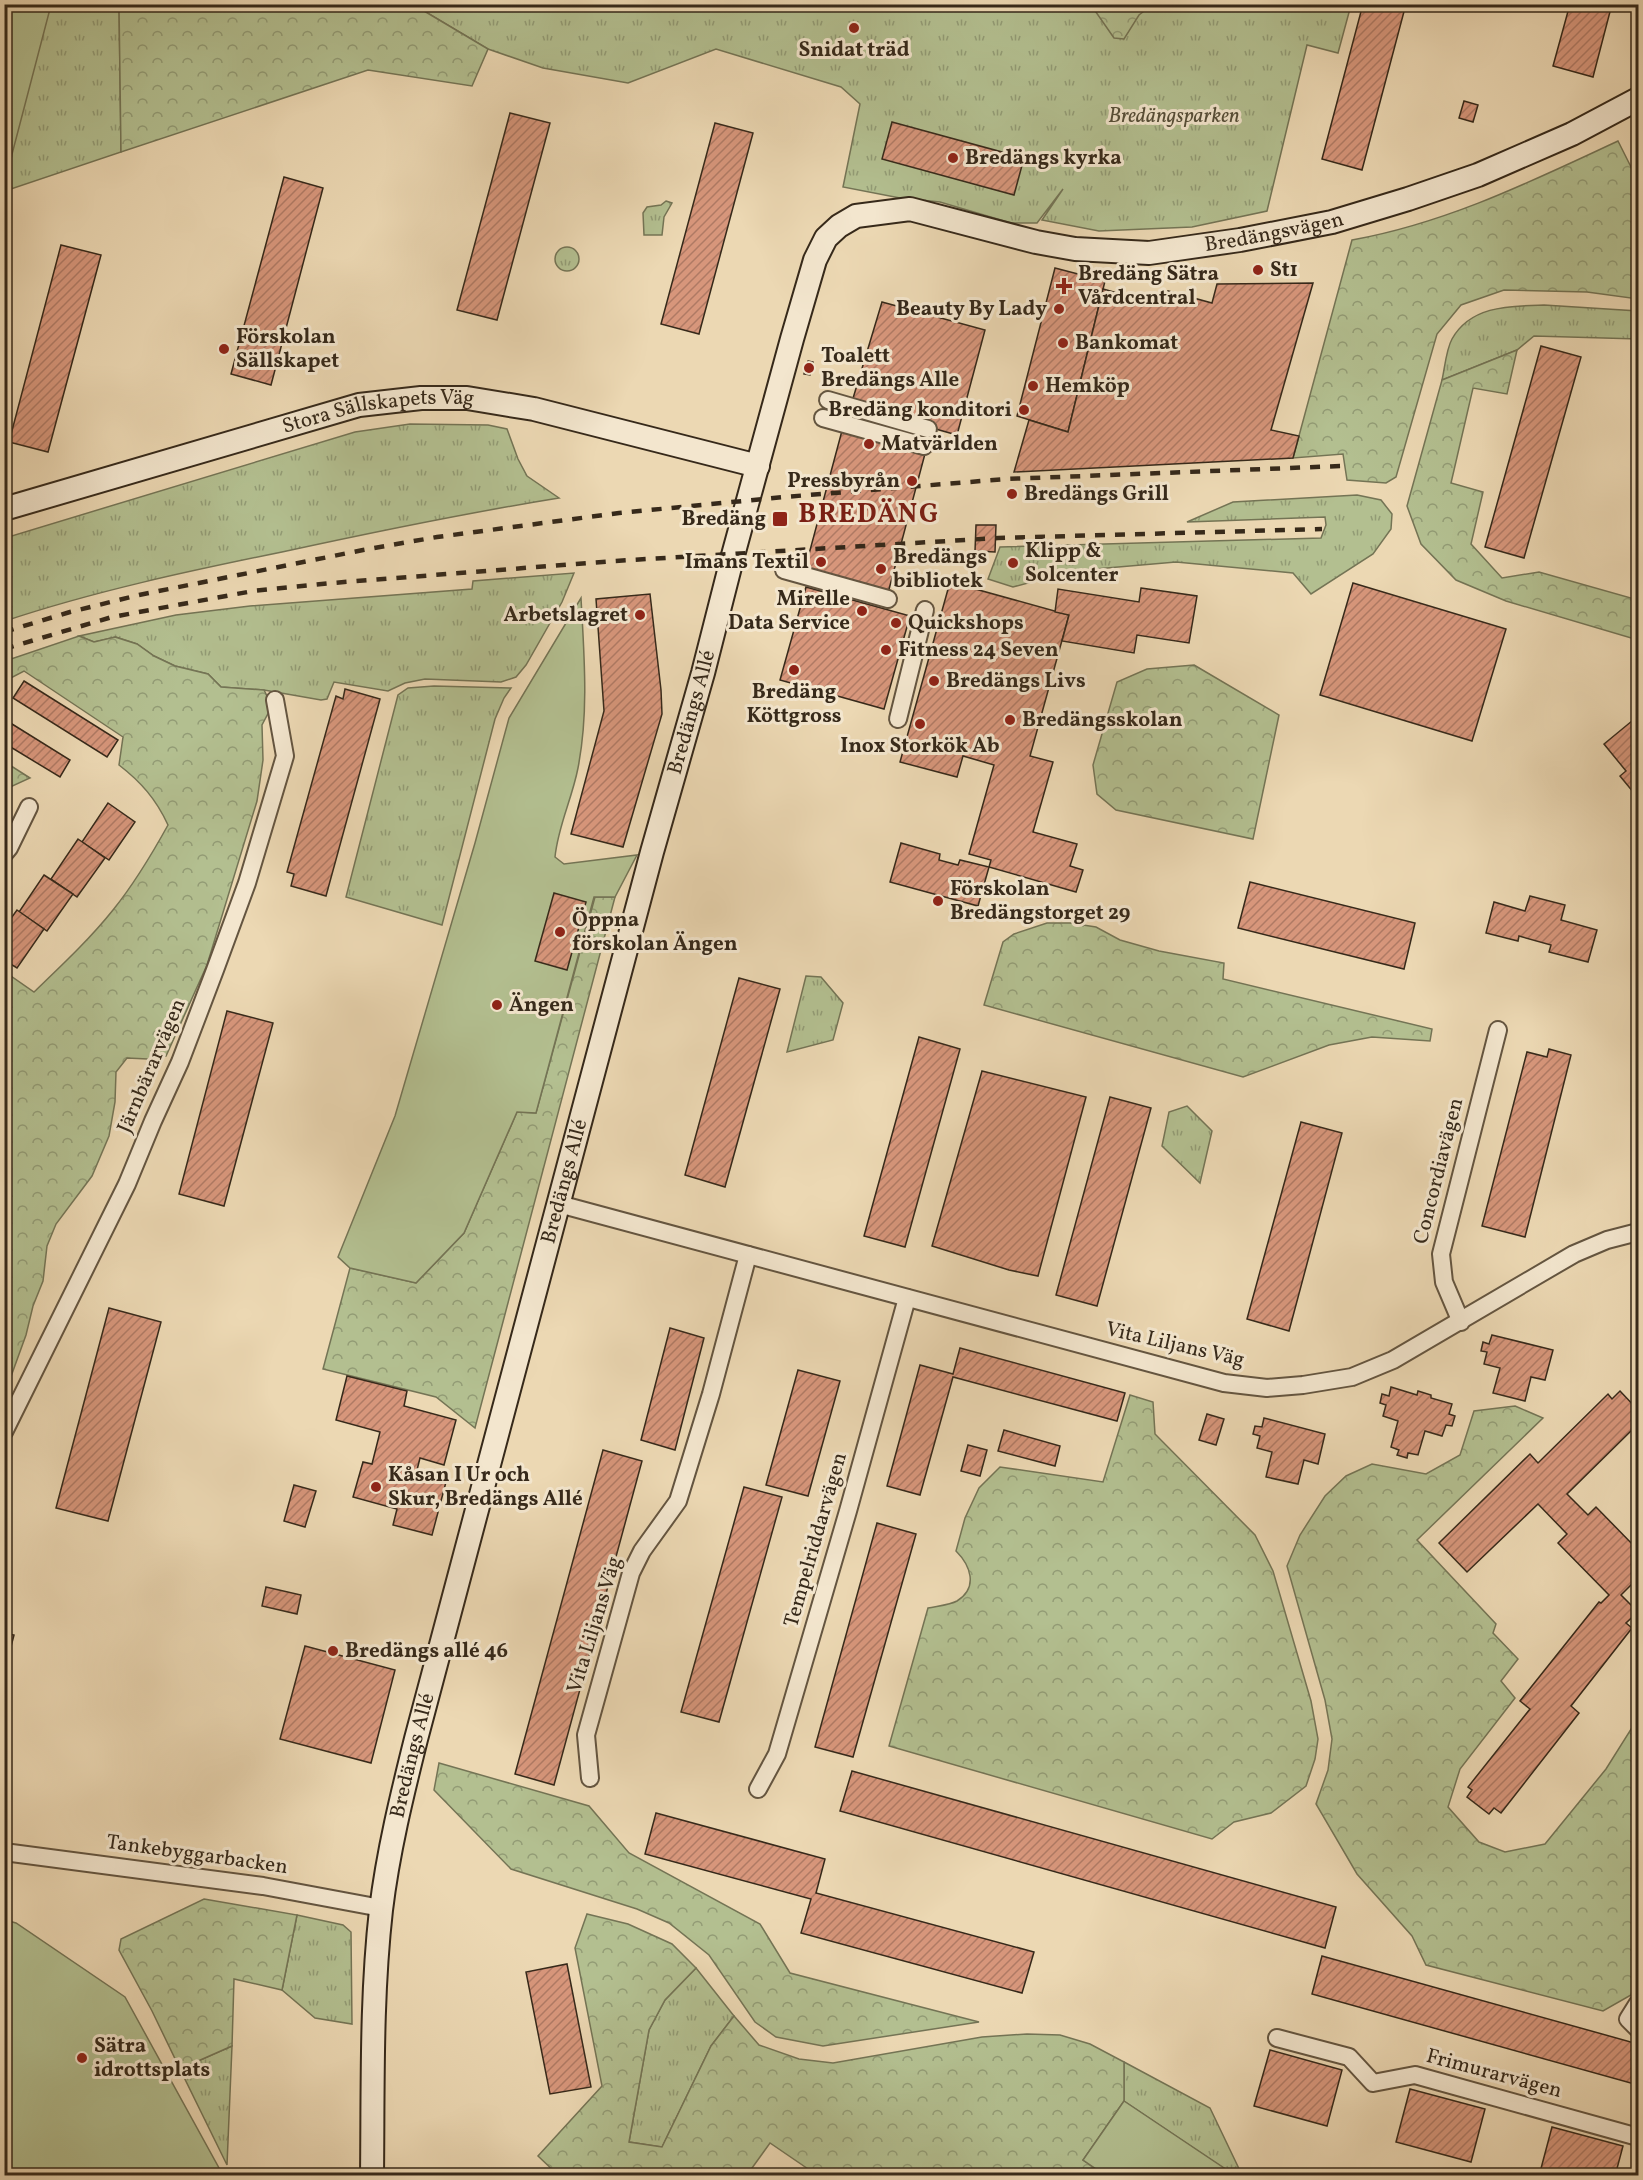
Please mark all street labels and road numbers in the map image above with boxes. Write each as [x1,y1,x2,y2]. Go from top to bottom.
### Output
street label: Bredängsvägen [1203,205,1347,259]
street label: Stora Sällskapets Väg [279,383,476,441]
street label: Bredängs Allé [660,647,723,778]
street label: Järnbärarvägen [111,994,193,1138]
street label: Concordiavägen [1407,1095,1471,1247]
street label: Bredängs Allé [534,1116,595,1247]
street label: Vita Liljans Väg [1103,1315,1247,1375]
street label: Tempelriddarvägen [777,1449,855,1631]
street label: Vita Liljans Väg [560,1553,630,1697]
street label: Bredängs Allé [383,1690,442,1821]
street label: Tankebyggarbacken [104,1828,290,1882]
street label: Frimurarvägen [1423,2042,1565,2106]

